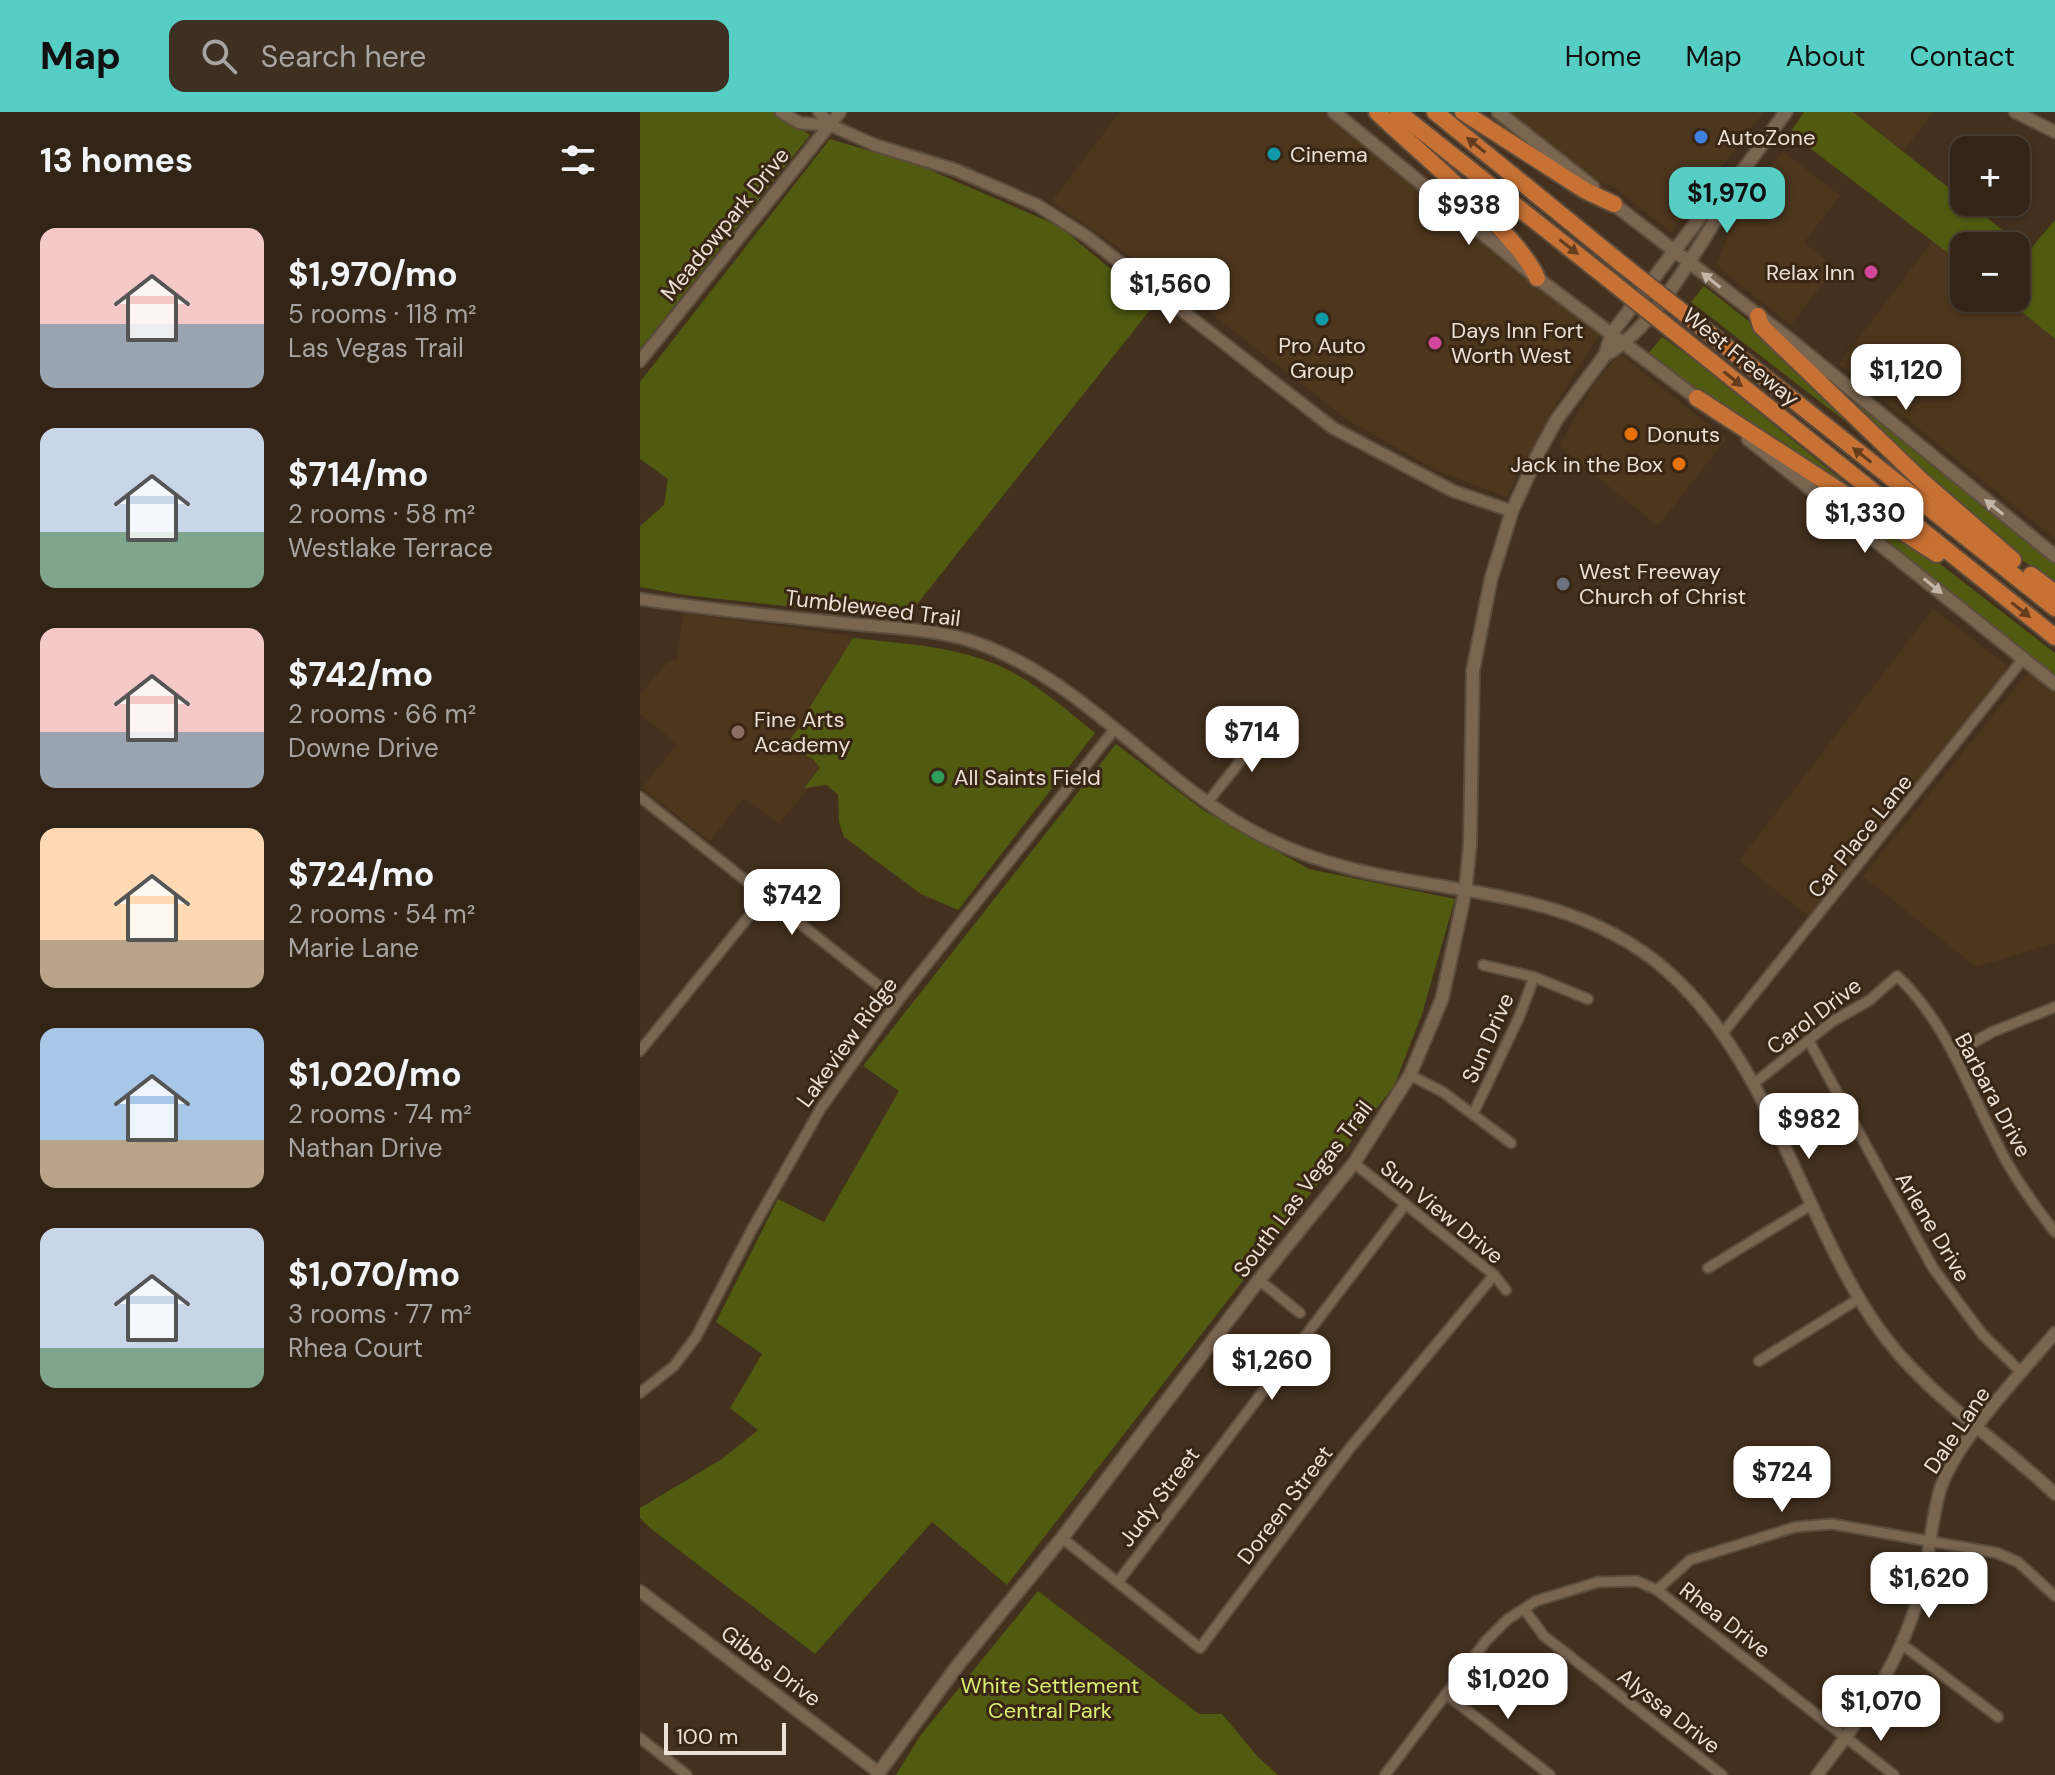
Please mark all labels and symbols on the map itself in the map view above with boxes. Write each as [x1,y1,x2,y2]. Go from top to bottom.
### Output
place label: AutoZone [1717,123,1815,152]
marker: AutoZone [1692,128,1710,146]
one-way arrow [1466,138,1486,154]
place label: Cinema [1290,140,1368,169]
street label: Meadowpark Drive [654,141,796,307]
marker: Cinema [1265,145,1283,163]
pin: $1,970 [1662,167,1792,235]
pin: $938 [1422,179,1516,247]
one-way arrow [1559,239,1579,255]
pin: $1,560 [1105,258,1235,326]
place label: Relax Inn [1766,258,1855,287]
marker: Relax Inn [1862,263,1880,281]
one-way arrow [1701,273,1721,289]
street label: West Freeway [1677,301,1805,413]
marker: Pro Auto Group [1313,310,1331,328]
place label: Days Inn Fort Worth West [1451,316,1584,370]
place label: Pro Auto Group [1278,331,1366,385]
marker: Days Inn Fort Worth West [1426,334,1444,352]
pin: $1,120 [1841,344,1971,412]
one-way arrow [1723,370,1743,387]
place label: Donuts [1647,420,1720,449]
marker: Donuts [1622,425,1640,443]
one-way arrow [1852,447,1872,463]
place label: Jack in the Box [1510,450,1663,479]
marker: Jack in the Box [1670,455,1688,473]
pin: $1,330 [1800,487,1930,555]
one-way arrow [1984,500,2004,516]
place label: West Freeway Church of Christ [1579,557,1746,611]
marker: West Freeway Church of Christ [1554,575,1572,593]
one-way arrow [1923,578,1943,594]
street label: Tumbleweed Trail [784,583,962,633]
one-way arrow [2011,601,2031,617]
place label: Fine Arts Academy [754,705,850,759]
pin: $714 [1205,706,1299,774]
marker: Fine Arts Academy [729,723,747,741]
place label: All Saints Field [954,763,1101,792]
marker: All Saints Field [929,768,947,786]
street label: Car Place Lane [1801,768,1919,904]
pin: $742 [745,869,839,937]
street label: Lakeview Ridge [790,971,904,1113]
street label: Carol Drive [1761,971,1867,1061]
street label: Sun Drive [1455,988,1521,1088]
street label: Barbara Drive [1948,1028,2038,1162]
pin: $982 [1762,1093,1856,1161]
street label: South Las Vegas Trail [1227,1095,1379,1283]
street label: Sun View Drive [1374,1153,1510,1271]
street label: Arlene Drive [1889,1167,1977,1287]
pin: $1,260 [1207,1334,1337,1402]
street label: Dale Lane [1917,1381,1997,1479]
street label: Doreen Street [1231,1440,1339,1570]
street label: Judy Street [1112,1441,1206,1553]
pin: $724 [1735,1446,1829,1514]
pin: $1,620 [1864,1552,1994,1620]
street label: Rhea Drive [1673,1575,1777,1665]
street label: Gibbs Drive [715,1619,827,1713]
pin: $1,020 [1443,1653,1573,1721]
street label: Alyssa Drive [1612,1662,1726,1760]
park label: White Settlement Central Park [961,1671,1139,1725]
pin: $1,070 [1816,1675,1946,1743]
scale bar [664,1719,786,1755]

